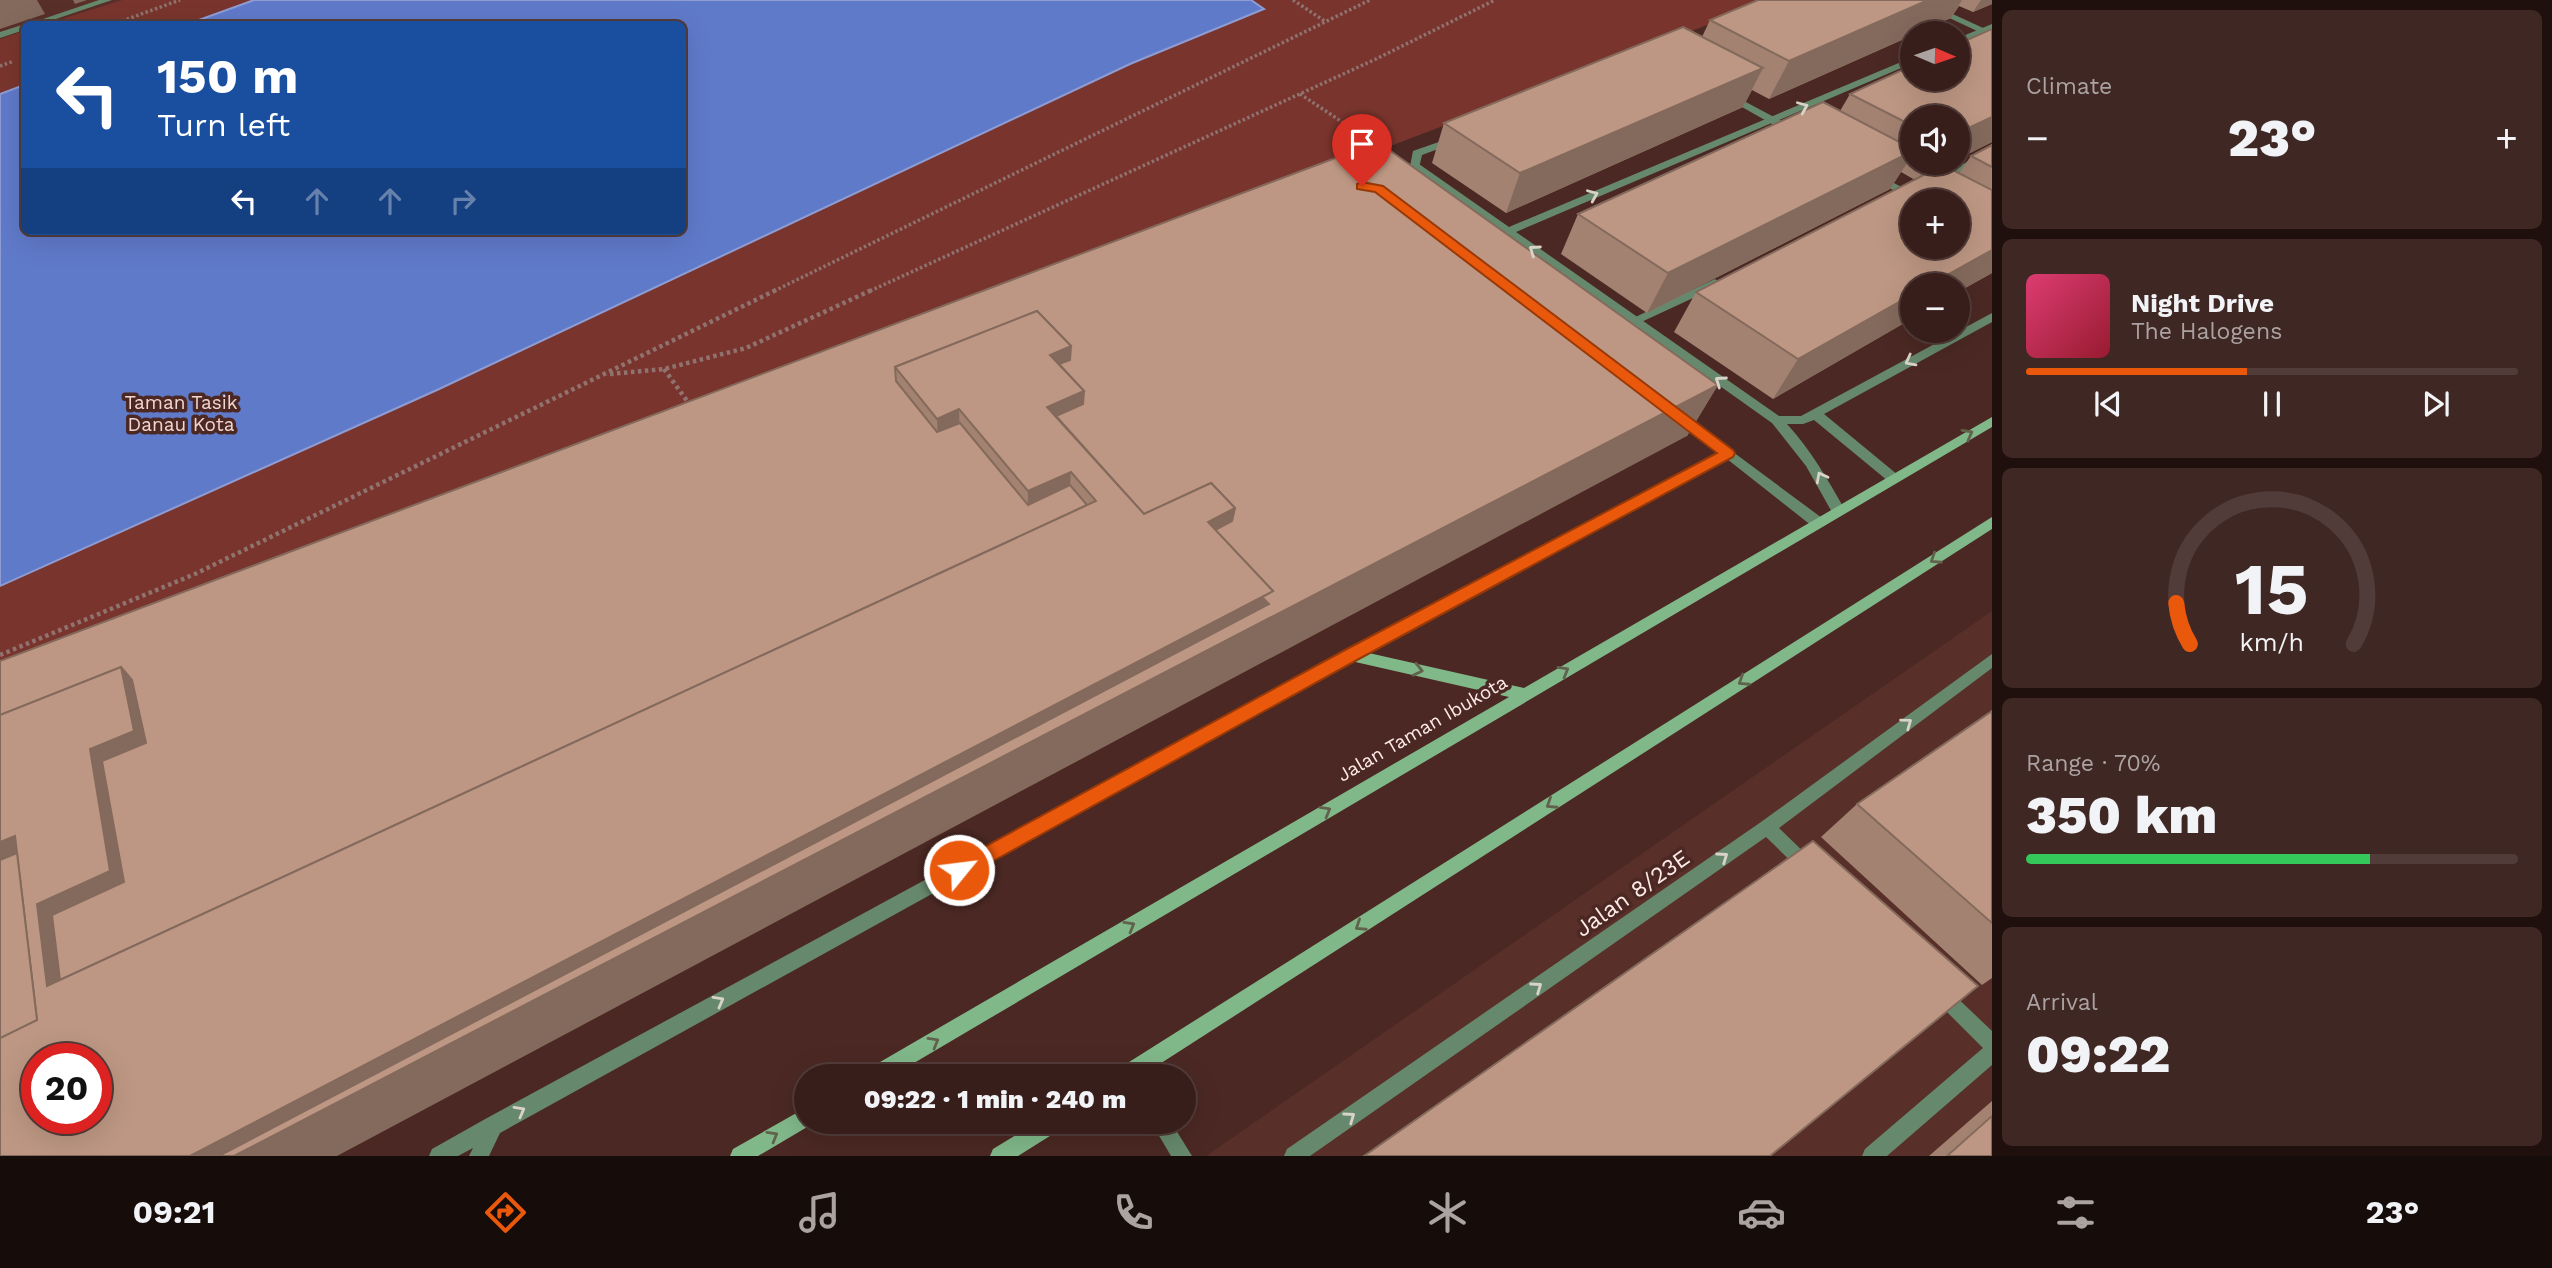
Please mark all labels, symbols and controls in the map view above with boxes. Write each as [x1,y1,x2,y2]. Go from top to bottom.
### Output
north arrow [1900,21,1970,91]
map controls [1900,21,1970,343]
text: 150 m [157,47,298,105]
icon: left [42,49,133,140]
text: Climate [2026,73,2112,100]
one-way arrow [1795,101,1808,115]
button: sound [1900,105,1970,175]
text: Turn left [157,106,290,144]
text: 23° [2228,108,2316,169]
pin [1332,114,1392,186]
text: − [2026,116,2049,160]
text: + [2495,116,2518,160]
icon: arrive [1343,125,1381,163]
icon: left [225,182,263,220]
icon: ahead [298,182,336,220]
icon: ahead [371,182,409,220]
icon: right [444,182,482,220]
button: + [1900,189,1970,259]
one-way arrow [1586,190,1598,204]
one-way arrow [1529,246,1542,258]
button: − [1900,273,1970,343]
text: Night Drive [2131,288,2274,318]
text: The Halogens [2131,318,2282,345]
one-way arrow [1905,353,1918,367]
one-way arrow [1715,377,1728,389]
icon: previous [2089,385,2127,423]
icon: pause [2253,385,2291,423]
icon: next [2417,385,2455,423]
park label: Taman Tasik Danau Kota [124,391,238,436]
one-way arrow [1960,429,1973,442]
one-way arrow [1816,472,1829,485]
text: 15 [2235,546,2309,632]
one-way arrow [1929,550,1942,563]
text: km/h [2240,628,2304,657]
one-way arrow [1412,662,1424,676]
one-way arrow [1557,666,1570,679]
street label: Jalan Taman Ibukota [1333,670,1512,786]
one-way arrow [1738,673,1751,686]
one-way arrow [1899,718,1912,731]
text: Range · 70% [2026,750,2160,777]
text: 350 km [2026,785,2217,846]
one-way arrow [1546,795,1559,808]
one-way arrow [1319,806,1331,819]
position arrow [922,833,996,907]
street label: Jalan 8/23E [1570,844,1695,943]
one-way arrow [1715,853,1728,865]
one-way arrow [1354,918,1367,931]
one-way arrow [1122,921,1135,934]
one-way arrow [1529,983,1542,995]
text: Arrival [2026,989,2098,1016]
one-way arrow [712,996,724,1010]
text: 09:22 [2026,1024,2170,1085]
one-way arrow [926,1037,939,1050]
speed limit sign: 20 [21,1043,112,1134]
text: 09:22 · 1 min · 240 m [864,1084,1126,1114]
one-way arrow [512,1106,525,1119]
one-way arrow [1342,1113,1355,1125]
one-way arrow [766,1131,779,1144]
icon: directions [481,1188,530,1237]
icon: music [795,1188,844,1237]
icon: phone [1109,1188,1158,1237]
icon: climate [1423,1188,1472,1237]
icon: car [1737,1188,1786,1237]
icon: filters [2051,1188,2100,1237]
text: 09:21 [133,1193,215,1231]
text: 23° [2366,1193,2419,1231]

